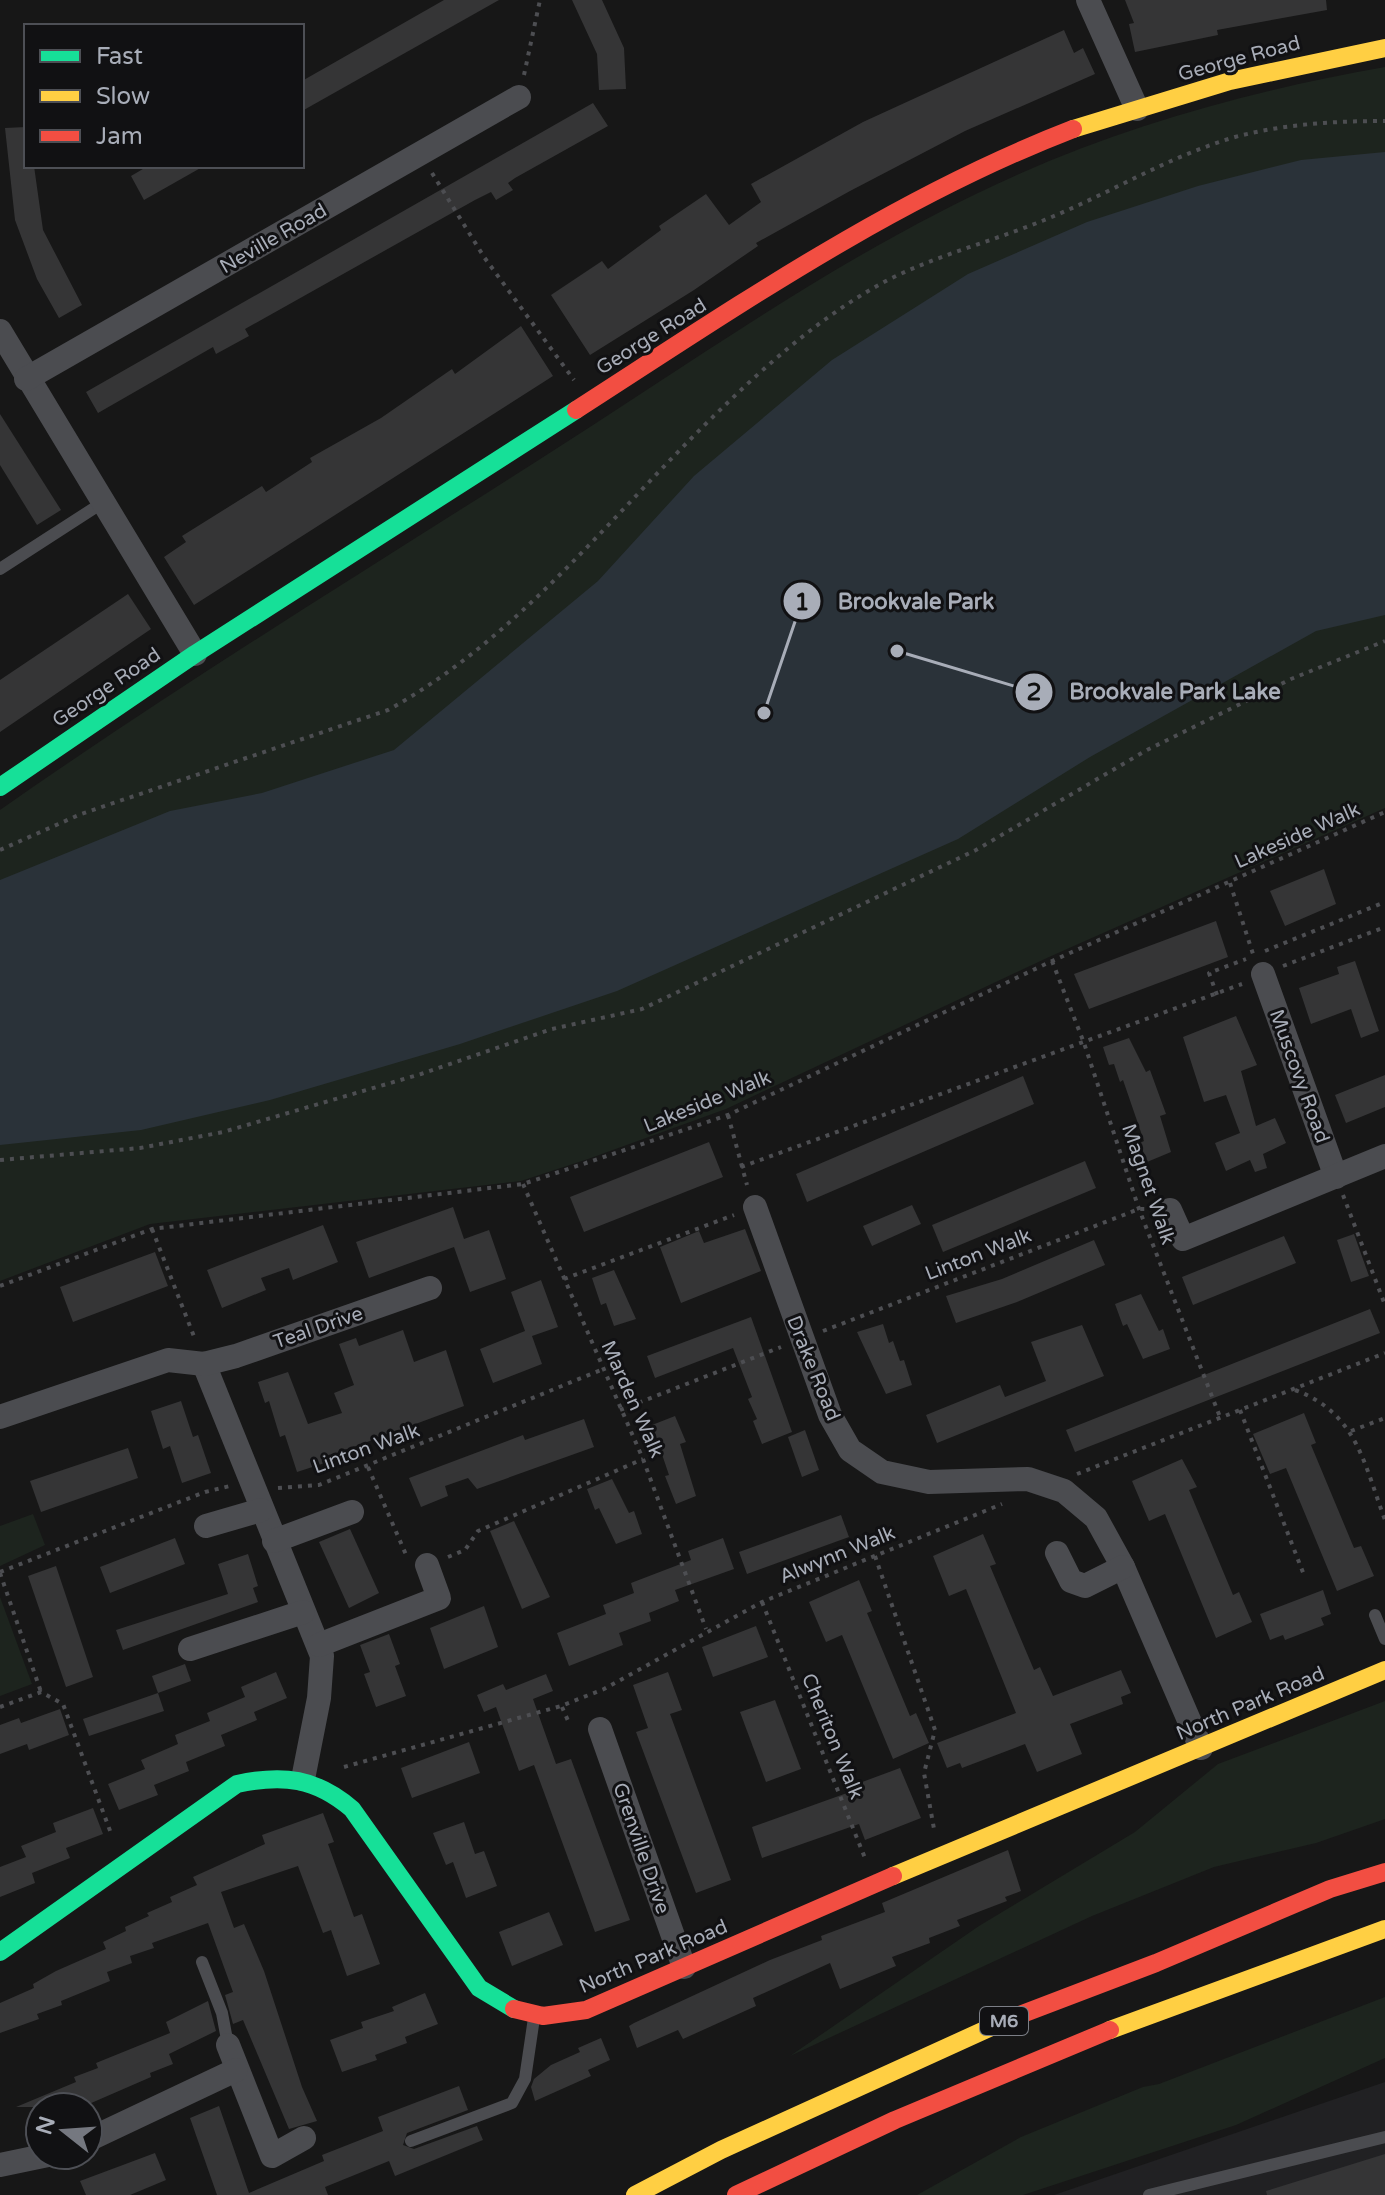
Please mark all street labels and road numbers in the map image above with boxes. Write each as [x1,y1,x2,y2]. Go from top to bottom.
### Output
street label: George Road [1176,31,1303,87]
street label: Neville Road [216,199,331,279]
street label: George Road [592,293,711,380]
street label: George Road [48,643,165,733]
street label: Lakeside Walk [1231,797,1364,874]
street label: Muscovy Road [1264,1006,1334,1146]
street label: Lakeside Walk [640,1065,775,1138]
street label: Magnet Walk [1116,1121,1180,1248]
street label: Linton Walk [922,1224,1035,1286]
street label: Teal Drive [270,1301,366,1354]
street label: Drake Road [781,1312,845,1424]
street label: Marden Walk [596,1337,669,1462]
street label: Linton Walk [310,1418,423,1479]
street label: Alwynn Walk [776,1521,899,1589]
street label: North Park Road [1173,1662,1328,1746]
street label: Cheriton Walk [796,1670,868,1803]
street label: Grenville Drive [607,1780,675,1917]
street label: North Park Road [576,1915,731,1999]
road number: M6 [980,2007,1028,2035]

